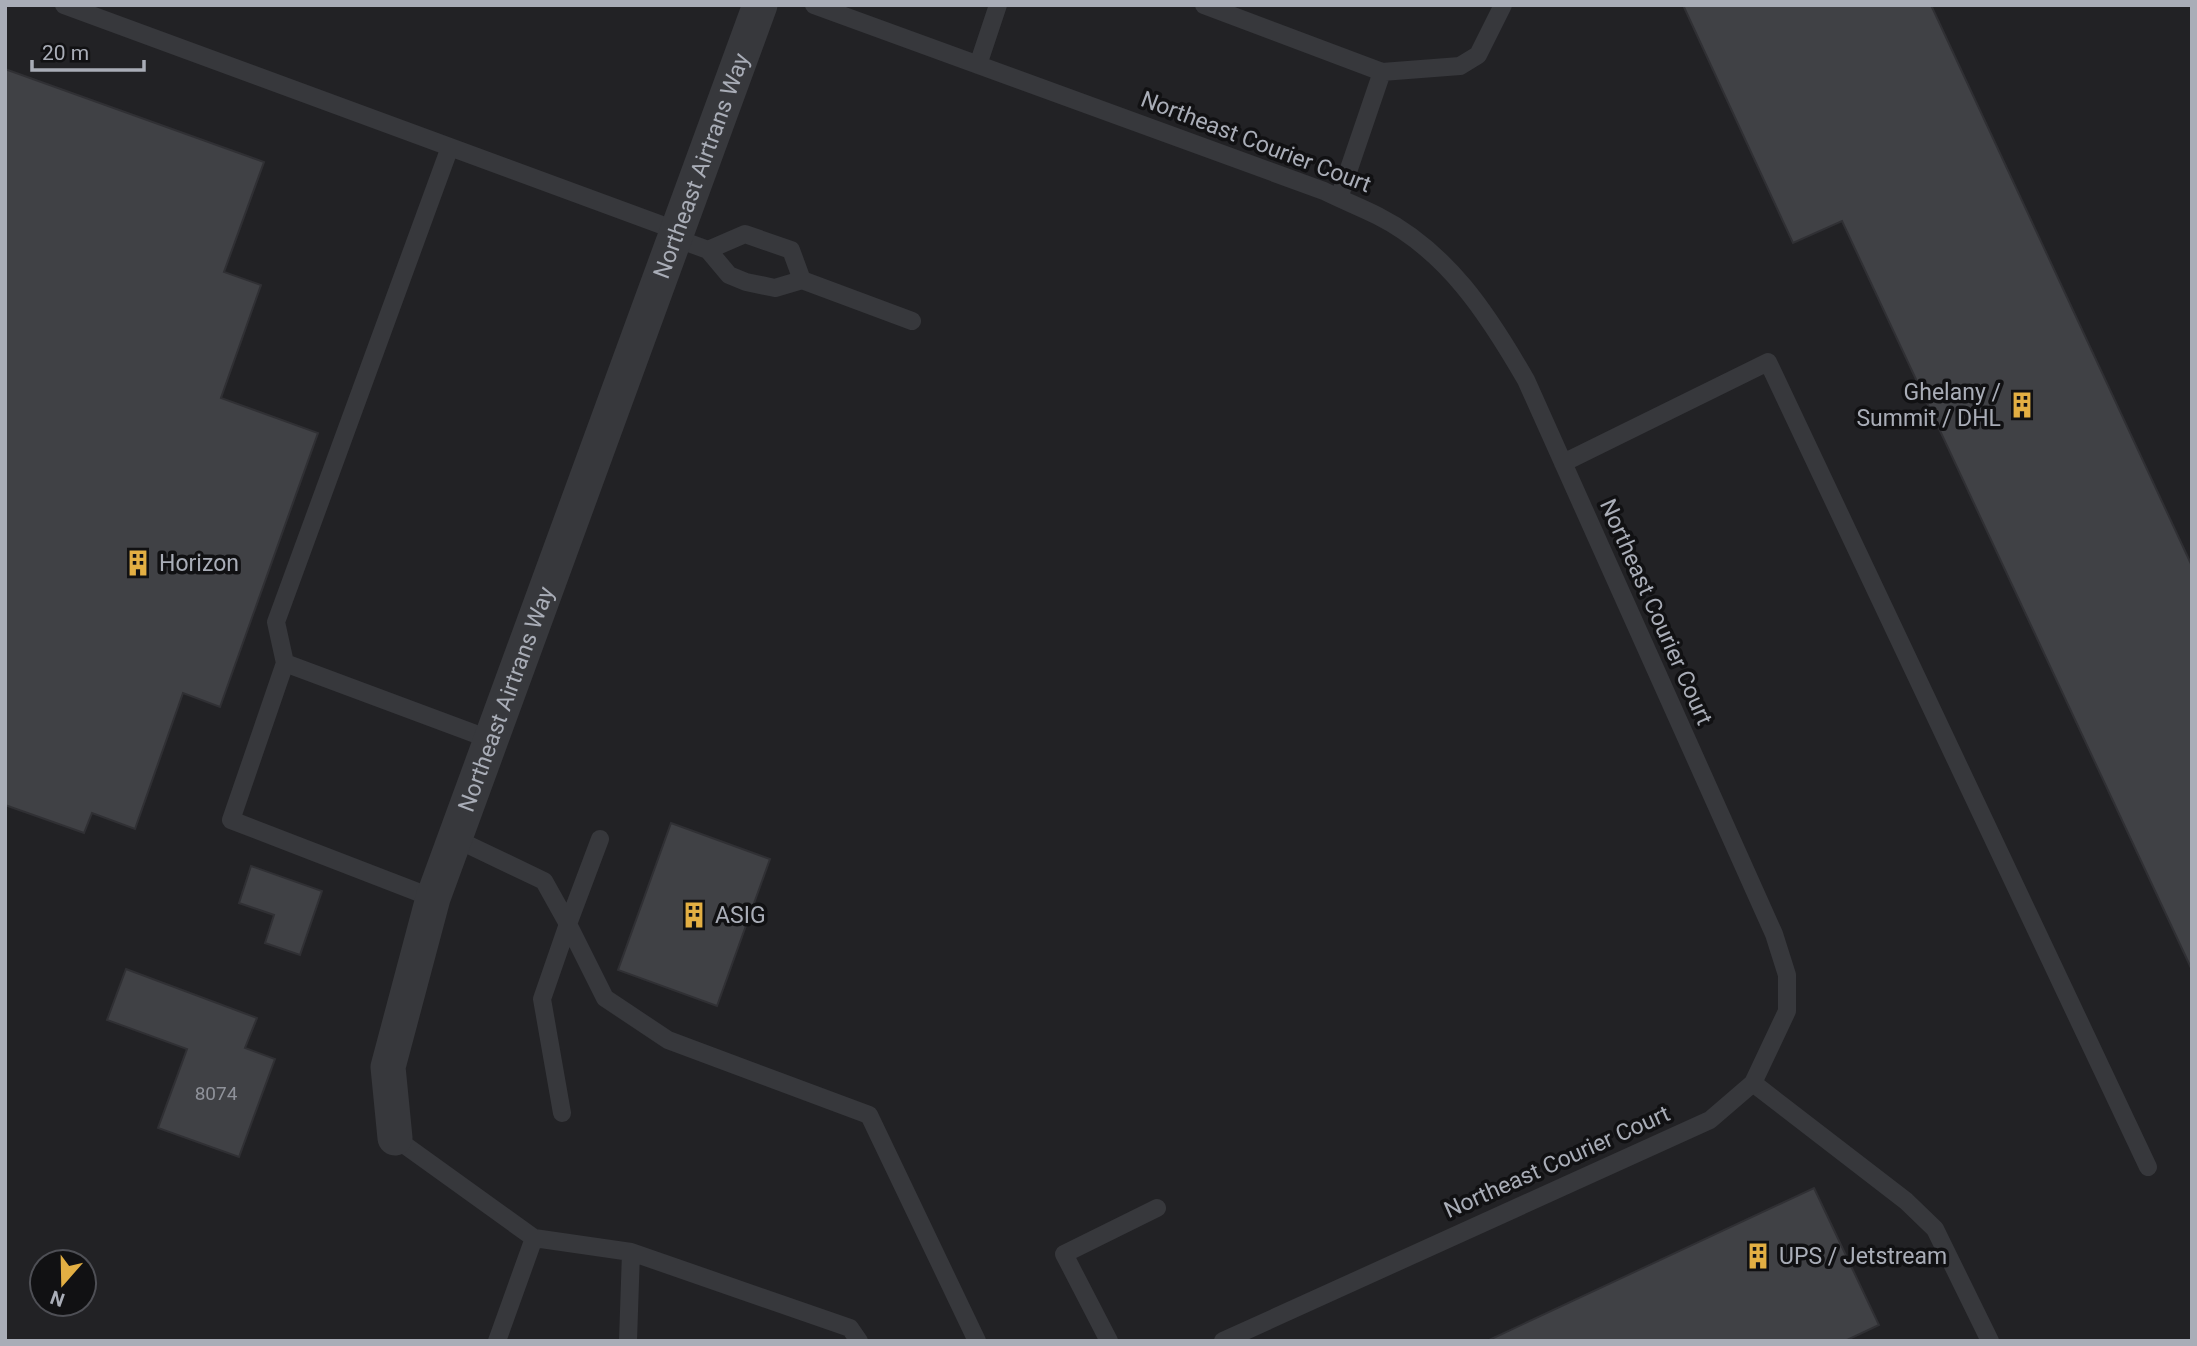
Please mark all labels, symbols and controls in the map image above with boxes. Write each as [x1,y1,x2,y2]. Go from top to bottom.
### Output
scale bar [32,28,144,72]
text: 20 m [42,41,89,65]
street label: Northeast Airtrans Way [648,49,755,282]
street label: Northeast Courier Court [1137,86,1375,198]
place label: Ghelany / Summit / DHL [1856,379,2001,432]
building icon: Ghelany / Summit / DHL [2007,390,2037,420]
street label: Northeast Courier Court [1594,495,1718,729]
building icon: Horizon [123,548,153,578]
place label: Horizon [159,550,239,577]
street label: Northeast Airtrans Way [452,583,559,815]
building icon: ASIG [679,900,709,930]
place label: ASIG [715,902,766,929]
house number: 8074 [195,1082,238,1105]
street label: Northeast Courier Court [1440,1100,1674,1224]
building icon: UPS / Jetstream [1743,1241,1773,1271]
place label: UPS / Jetstream [1779,1243,1947,1270]
north arrow [28,1248,98,1318]
text: N [47,1285,68,1312]

